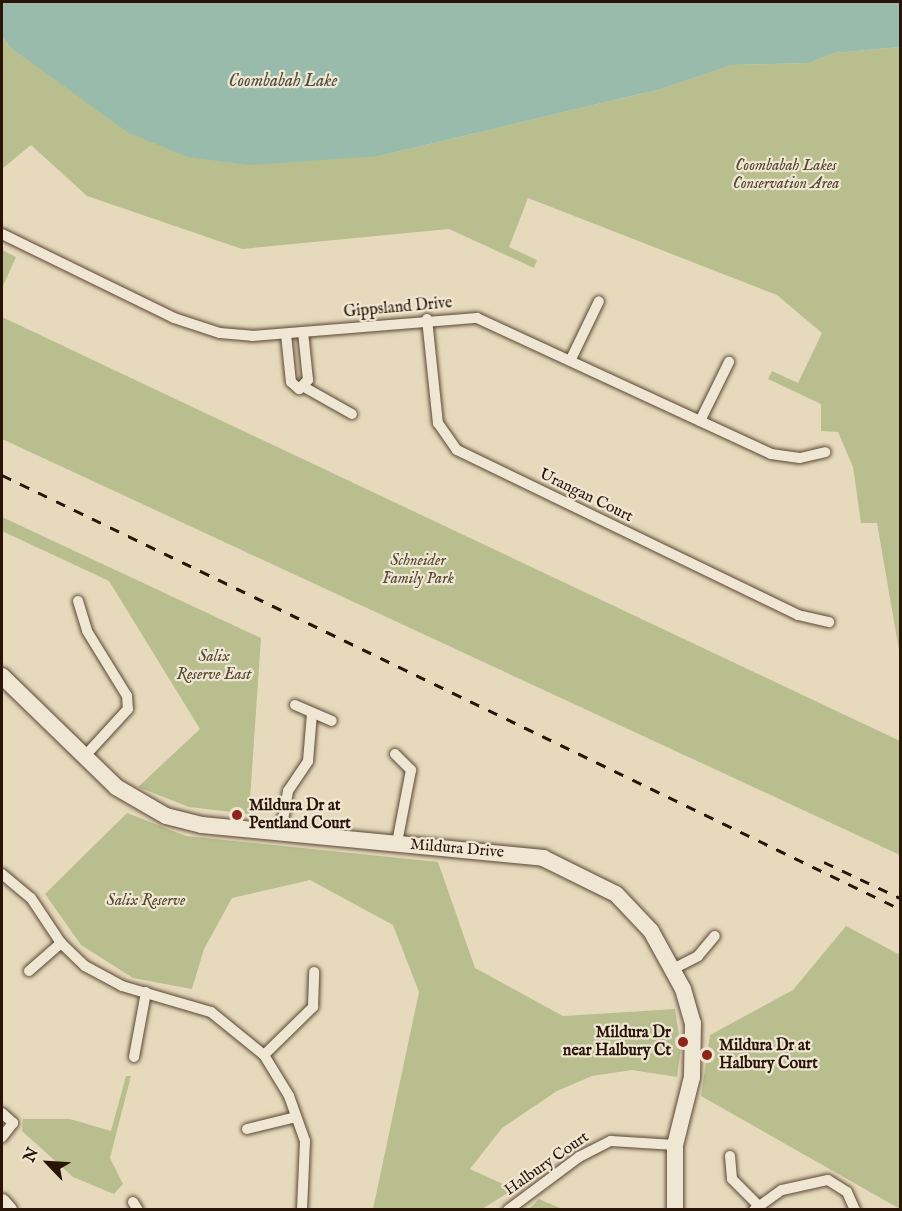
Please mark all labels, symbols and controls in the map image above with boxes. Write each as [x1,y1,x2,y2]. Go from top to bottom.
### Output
water label: Coombabah Lake [229,71,337,93]
park label: Coombabah Lakes Conservation Area [733,156,839,194]
street label: Gippsland Drive [343,294,453,322]
street label: Urangan Court [536,465,636,527]
park label: Schneider Family Park [382,551,454,589]
park label: Salix Reserve East [177,647,251,685]
place label: Mildura Dr at Pentland Court [249,796,351,834]
marker: Mildura Dr at Pentland Court [230,808,244,822]
street label: Mildura Drive [409,835,505,863]
park label: Salix Reserve [107,891,185,911]
place label: Mildura Dr near Halbury Ct [563,1023,671,1061]
marker: Mildura Dr near Halbury Ct [676,1035,690,1049]
place label: Mildura Dr at Halbury Court [719,1036,818,1074]
marker: Mildura Dr at Halbury Court [700,1048,714,1062]
street label: Halbury Court [501,1128,593,1200]
north arrow [18,1133,78,1193]
text: N [20,1145,44,1166]

